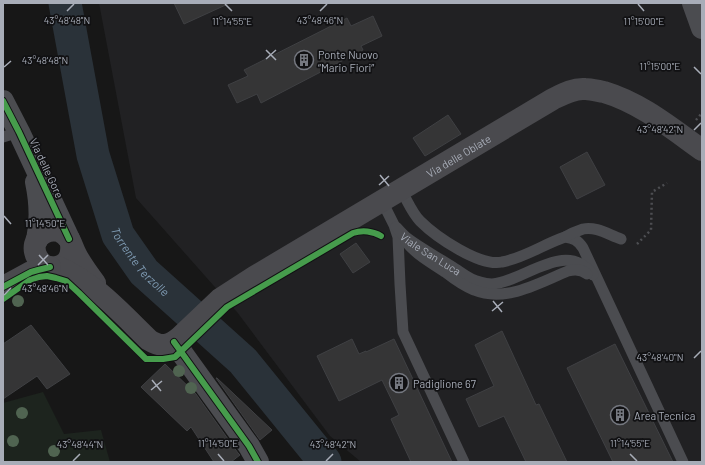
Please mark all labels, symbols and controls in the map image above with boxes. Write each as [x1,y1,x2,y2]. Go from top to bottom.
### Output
text: 43°48'48"N [44,14,90,26]
text: 43°48'46"N [297,14,343,26]
text: 11°14'55"E [212,15,252,27]
text: 11°15'00"E [624,15,664,27]
place label: Ponte Nuovo “Mario Fiori” [318,48,378,74]
building icon: Ponte Nuovo “Mario Fiori” [293,49,315,71]
text: 43°48'48"N [22,54,68,66]
text: 11°15'00"E [640,60,680,72]
text: 43°48'42"N [637,123,683,135]
street label: Via delle Oblate [424,131,493,180]
street label: Via delle Gore [27,136,67,200]
text: 11°14'50"E [25,217,65,229]
water label: Torrente Terzolle [109,225,172,299]
street label: Viale San Luca [398,229,464,277]
text: 43°48'46"N [22,282,68,294]
text: 43°48'40"N [637,351,683,363]
building icon: Padiglione 67 [388,372,410,394]
place label: Padiglione 67 [413,377,476,390]
building icon: Area Tecnica [609,404,631,426]
place label: Area Tecnica [634,409,695,422]
text: 11°14'50"E [198,437,238,449]
text: 11°14'55"E [610,437,650,449]
text: 43°48'44"N [57,438,103,450]
text: 43°48'42"N [310,438,356,450]

